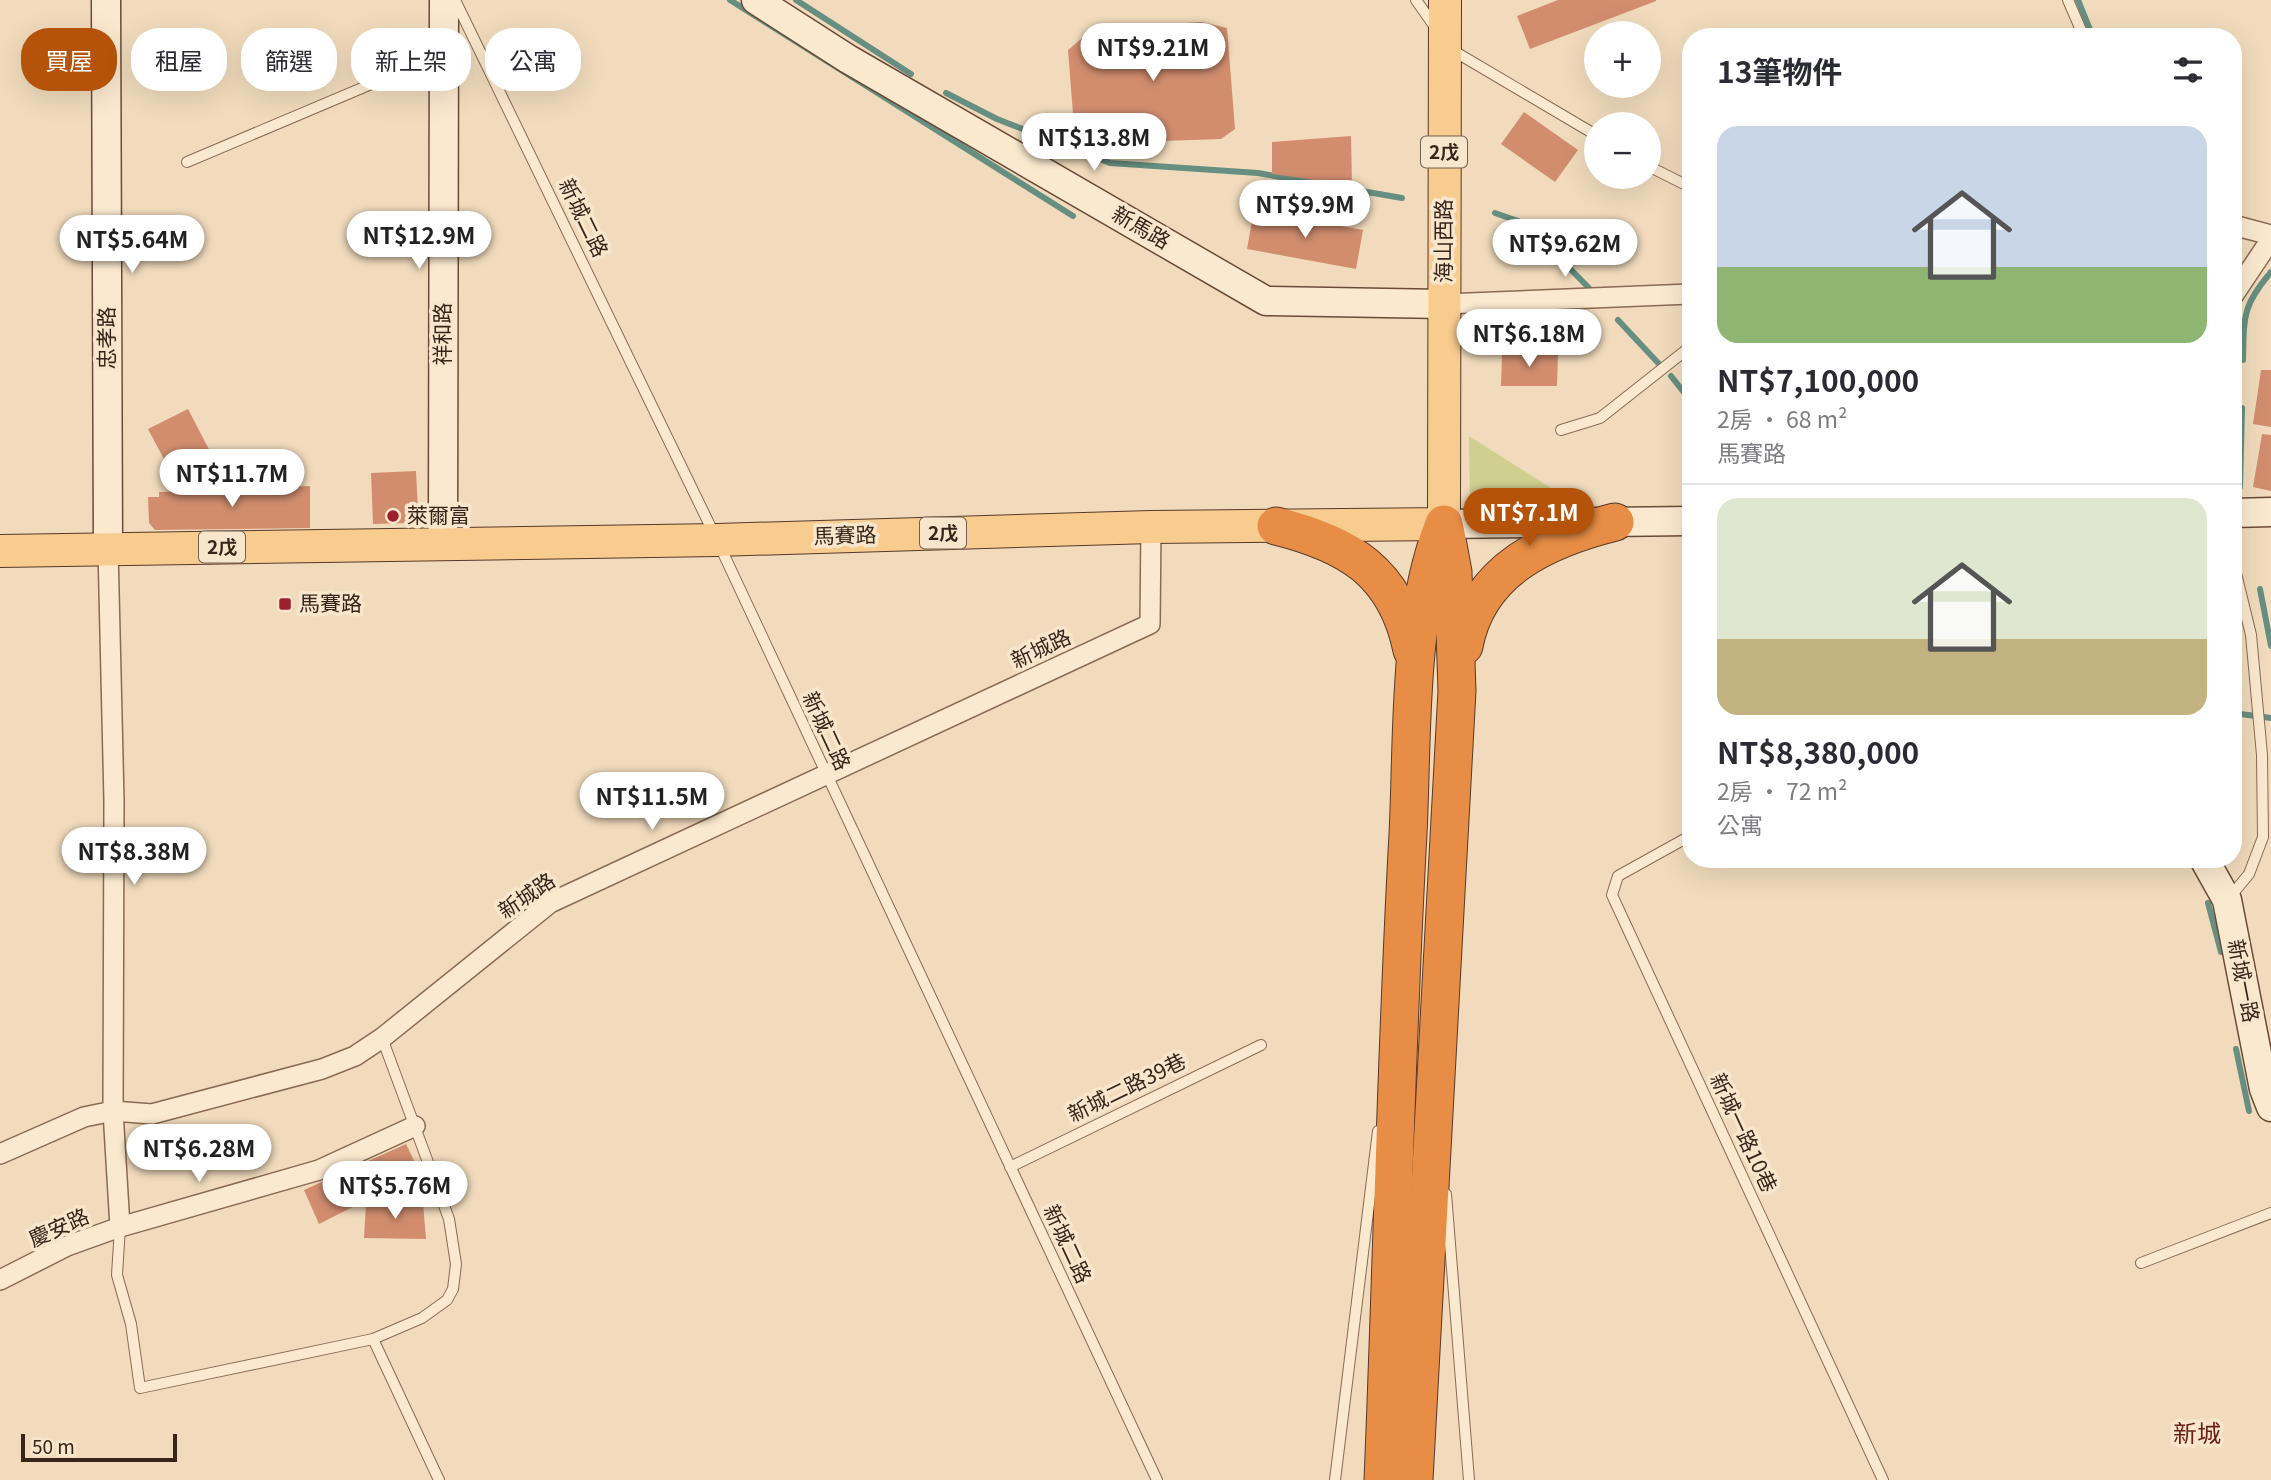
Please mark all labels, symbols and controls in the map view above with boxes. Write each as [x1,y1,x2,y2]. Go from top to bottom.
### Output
map controls [1584,21,1661,189]
button: + [1584,21,1661,98]
pin: NT$9.21M [1081,24,1225,83]
chip: 買屋 [21,28,117,91]
chip: 租屋 [131,28,227,91]
chip: 篩選 [241,28,337,91]
chip: 新上架 [351,28,471,91]
chip: 公寓 [485,28,581,91]
text: NT$9.21M [1097,29,1209,63]
text: 13筆物件 [1717,48,1842,92]
icon: filters [2169,51,2207,89]
button: − [1584,112,1661,189]
pin: NT$13.8M [1022,114,1166,173]
text: NT$13.8M [1038,119,1150,153]
road number: 2戊 [1421,136,1467,168]
icon: home [1899,172,2025,298]
street label: 新城二路 [553,173,617,261]
pin: NT$9.9M [1240,180,1370,240]
text: NT$9.9M [1255,186,1355,220]
street label: 新馬路 [1107,198,1177,255]
street label: 海山西路 [1427,199,1457,283]
pin: NT$12.9M [347,212,491,271]
pin: NT$5.64M [60,216,204,275]
text: NT$12.9M [363,217,475,251]
pin: NT$9.62M [1493,219,1637,279]
text: NT$5.64M [76,221,188,255]
text: NT$9.62M [1509,225,1621,259]
street label: 祥和路 [426,303,456,366]
street label: 忠孝路 [90,307,120,370]
pin: NT$6.18M [1457,310,1601,369]
text: NT$6.18M [1473,315,1585,349]
text: NT$7,100,000 [1717,357,1919,401]
text: 2房 · 68 m² [1717,401,1848,435]
text: 馬賽路 [1717,435,1786,469]
pin: NT$11.7M [160,449,304,509]
text: NT$11.7M [176,455,288,489]
pin: NT$7.1M [1464,489,1594,548]
text: NT$7.1M [1479,494,1579,528]
place label: 萊爾富 [407,499,470,529]
marker: 萊爾富 [385,508,401,524]
street label: 馬賽路 [813,518,877,550]
road number: 2戊 [920,518,966,548]
road number: 2戊 [199,532,245,562]
icon: home [1899,544,2025,670]
place label: 馬賽路 [299,587,362,617]
marker: 馬賽路 [277,596,293,612]
street label: 新城路 [1005,620,1075,674]
street label: 新城二路 [796,686,859,775]
text: NT$8,380,000 [1717,729,1919,773]
pin: NT$11.5M [580,772,724,832]
text: 2房 · 72 m² [1717,773,1848,807]
text: NT$11.5M [596,778,708,812]
text: 公寓 [1717,807,1763,841]
pin: NT$8.38M [62,828,206,887]
text: NT$8.38M [78,833,190,867]
street label: 新城路 [491,864,560,924]
street label: 新城一路 [2222,937,2268,1025]
street label: 新城二路39巷 [1062,1045,1190,1128]
street label: 新城一路10巷 [1704,1068,1786,1197]
pin: NT$6.28M [127,1124,271,1184]
text: NT$6.28M [143,1130,255,1164]
pin: NT$5.76M [323,1162,467,1221]
text: NT$5.76M [339,1167,451,1201]
street label: 新城二路 [1037,1199,1100,1288]
street label: 慶安路 [23,1200,93,1253]
district label: 新城 [2173,1414,2221,1449]
scale bar [21,1431,177,1463]
text: 50 m [32,1432,75,1459]

